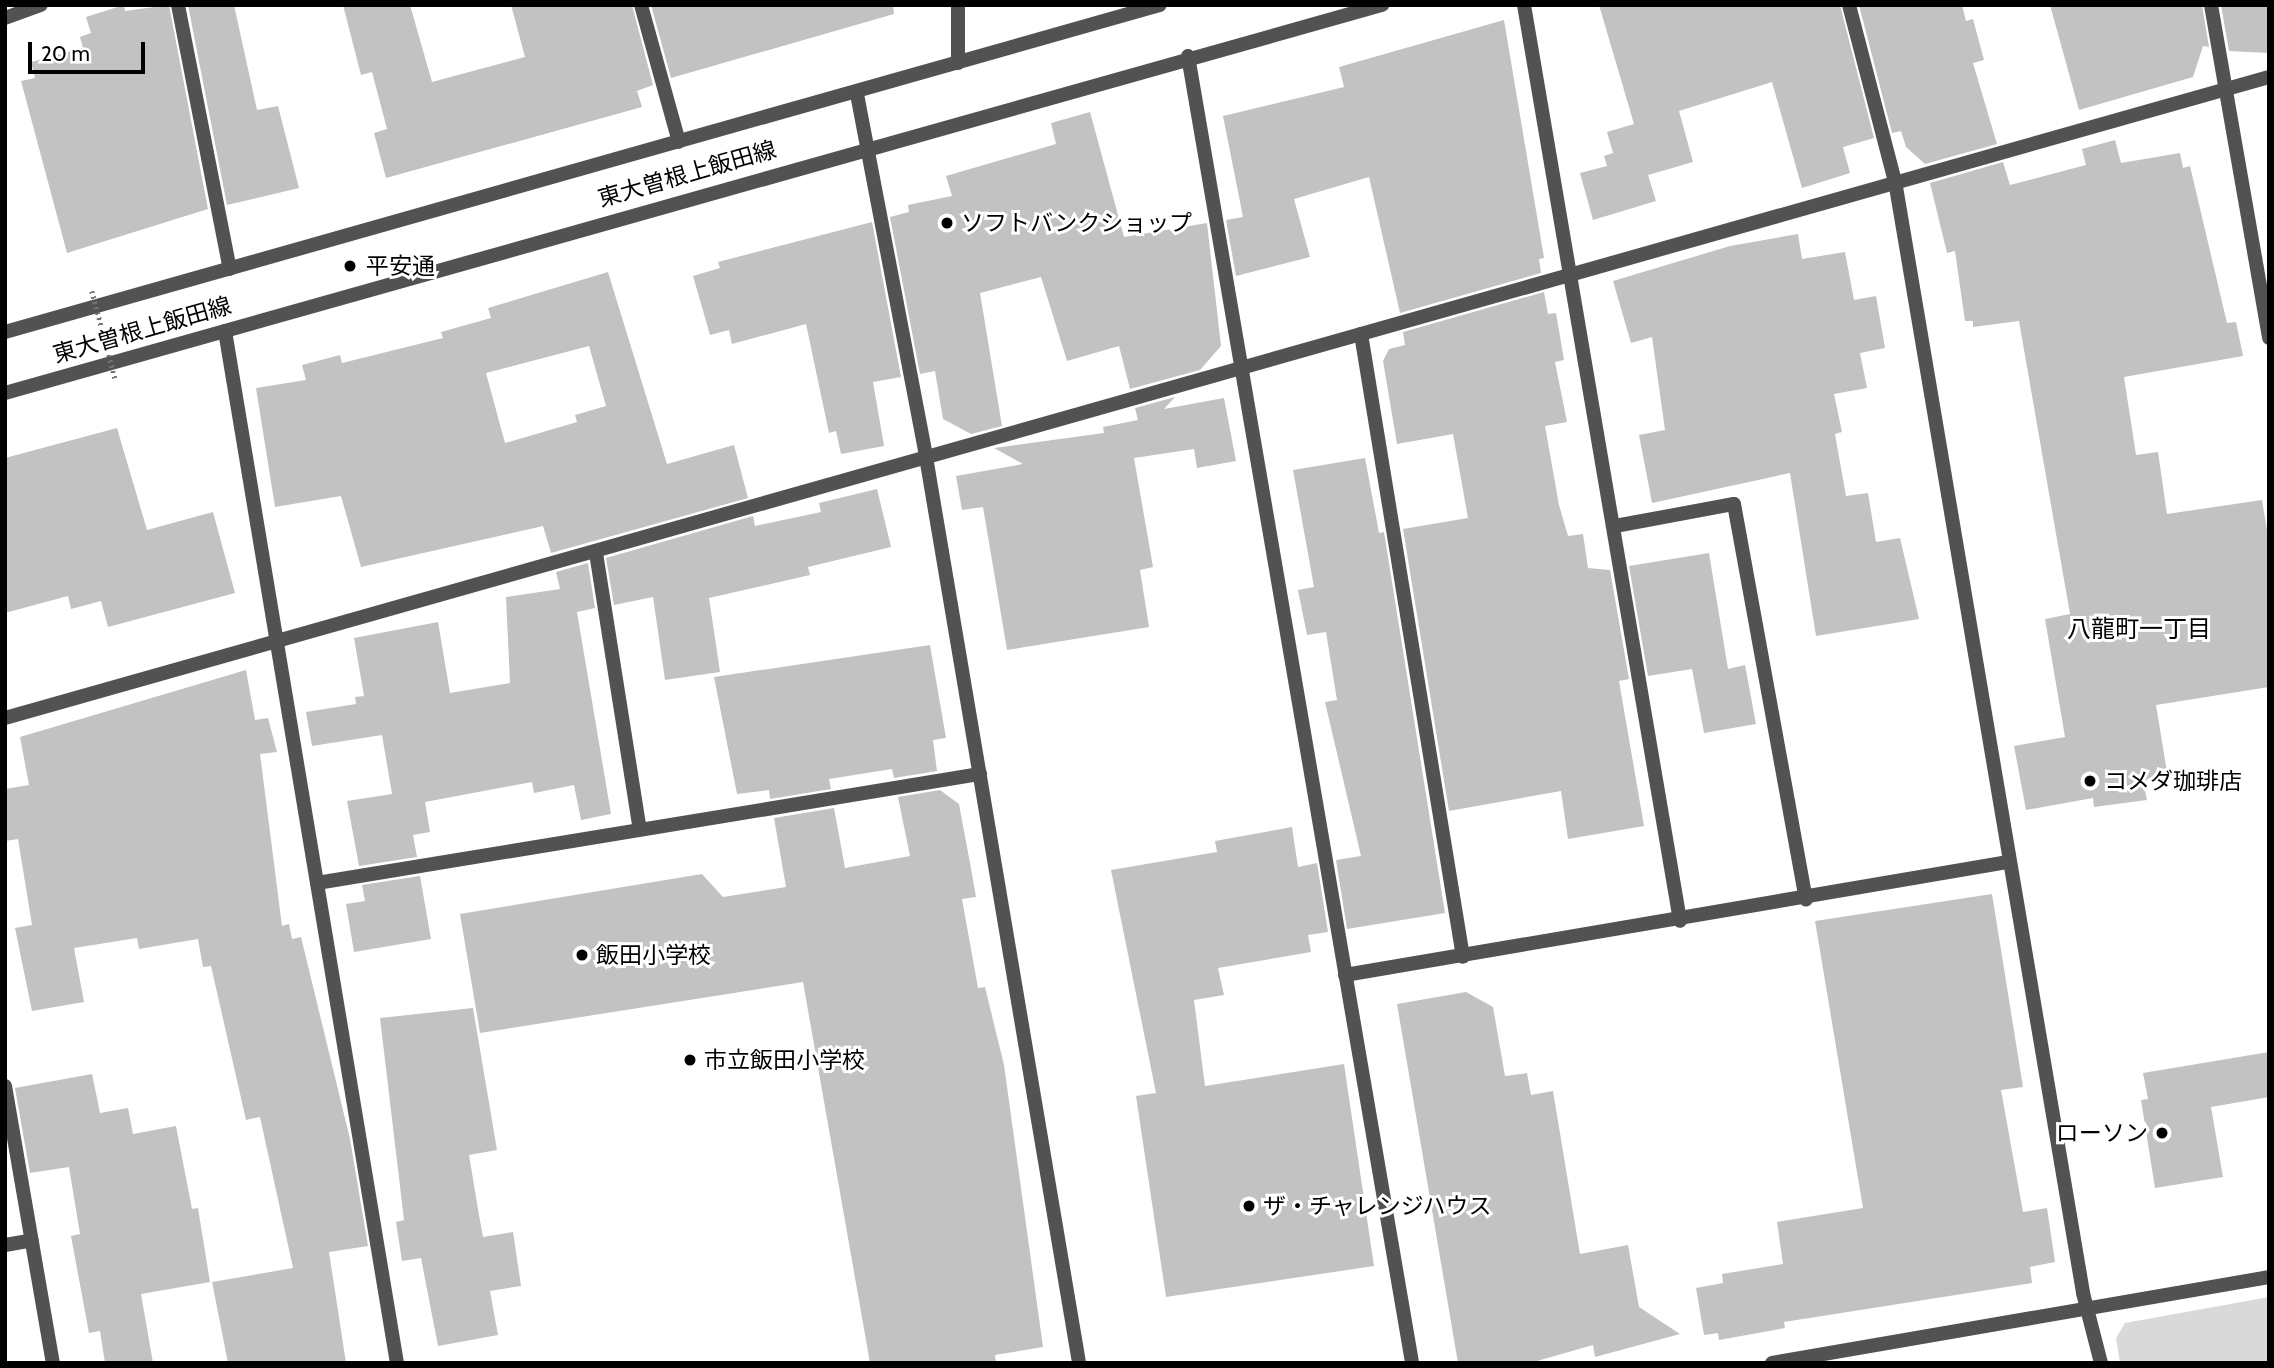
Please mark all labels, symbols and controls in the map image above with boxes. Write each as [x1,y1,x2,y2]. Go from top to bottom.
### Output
scale bar [32,28,149,72]
text: 20 m [41,41,90,66]
street label: 東大曽根上飯田線 [595,135,779,213]
place label: ソフトバンクショップ [961,209,1191,237]
marker: ソフトバンクショップ [939,215,955,231]
place label: 平安通 [366,252,435,280]
marker: 平安通 [340,256,360,276]
street label: 東大曽根上飯田線 [50,291,234,369]
district label: 八龍町一丁目 [2067,615,2211,643]
place label: コメダ珈琲店 [2104,767,2242,795]
marker: コメダ珈琲店 [2082,773,2098,789]
place label: 飯田小学校 [596,941,711,969]
marker: 飯田小学校 [574,947,590,963]
place label: 市立飯田小学校 [704,1046,865,1074]
marker: 市立飯田小学校 [682,1052,698,1068]
place label: ローソン [2056,1119,2148,1147]
marker: ローソン [2154,1125,2170,1141]
place label: ザ・チャレンジハウス [1263,1192,1493,1220]
marker: ザ・チャレンジハウス [1241,1198,1257,1214]

